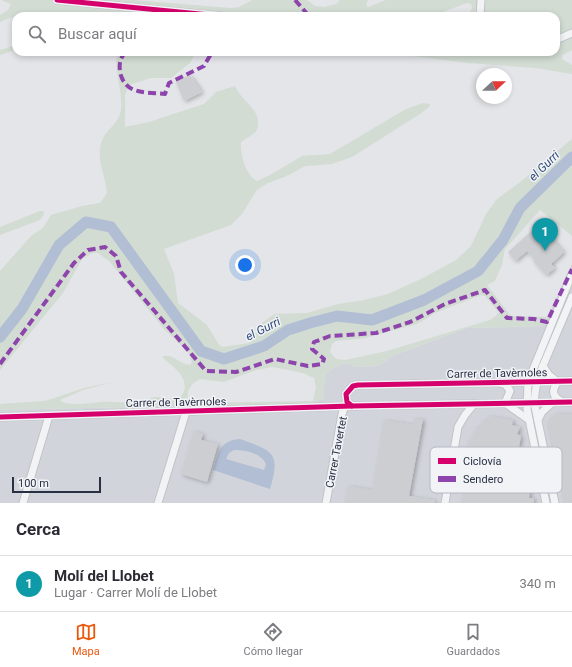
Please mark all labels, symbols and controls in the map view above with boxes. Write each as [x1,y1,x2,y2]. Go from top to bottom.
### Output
search box [12,12,560,56]
icon: search [26,23,48,45]
text: Buscar aquí [58,25,137,43]
north arrow [476,68,512,104]
water label: el Gurri [526,148,562,184]
pin: 1 [532,218,558,251]
your location [235,255,255,275]
water label: el Gurri [243,314,283,344]
street label: Carrer de Tavèrnoles [447,366,548,381]
street label: Carrer de Tavèrnoles [126,395,227,410]
street label: Carrer Tavertet [323,415,350,489]
legend [430,447,562,493]
text: Ciclovía [463,455,502,468]
text: Sendero [463,473,503,486]
scale bar [12,475,101,494]
text: 100 m [18,477,49,490]
text: Cerca [16,519,60,539]
text: Molí del Llobet [54,567,154,585]
text: 1 [25,576,33,591]
text: 340 m [519,576,556,591]
text: Lugar · Carrer Molí de Llobet [54,585,217,600]
tab: Mapa [72,621,100,658]
tab: Cómo llegar [244,621,303,658]
tab: Guardados [447,621,500,658]

